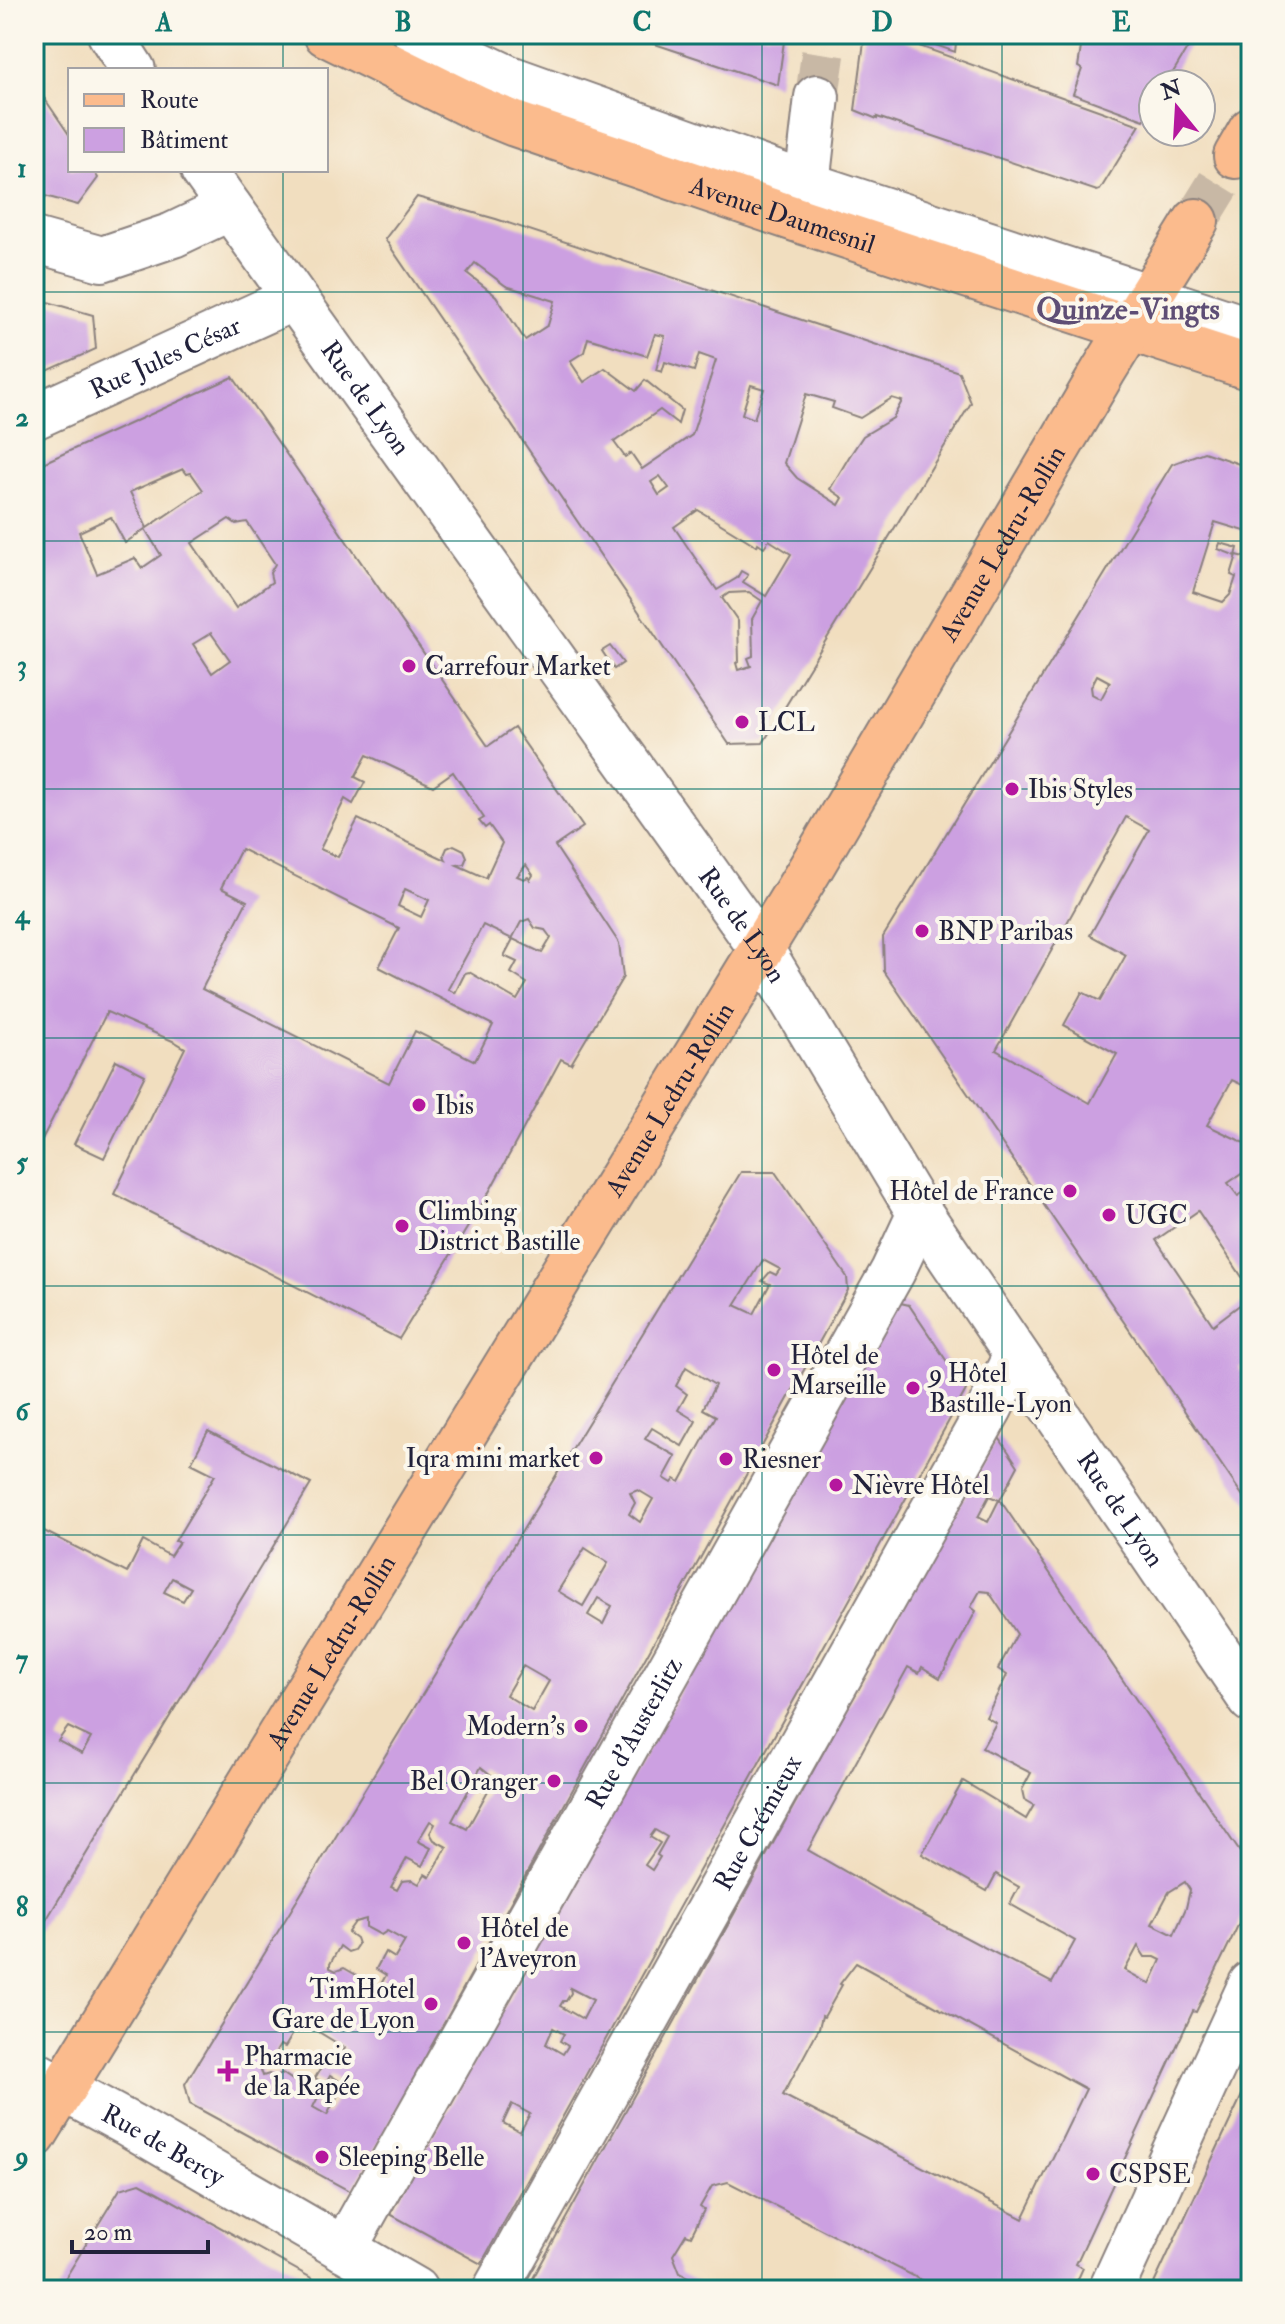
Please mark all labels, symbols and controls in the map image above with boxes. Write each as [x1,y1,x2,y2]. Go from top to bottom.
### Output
text: A [155,7,173,39]
text: B [394,7,412,39]
text: C [632,7,652,39]
text: D [871,7,893,39]
text: E [1112,7,1131,39]
legend [68,68,328,172]
north arrow [1137,68,1217,148]
text: N [1156,73,1185,107]
text: Route [140,85,199,116]
text: Bâtiment [140,125,229,156]
text: 1 [17,153,27,185]
street label: Avenue Daumesnil [685,169,879,261]
district label: Quinze-Vingts [1036,291,1220,328]
street label: Rue Jules César [85,309,246,406]
street label: Rue de Lyon [313,335,417,462]
text: 2 [15,402,29,434]
street label: Avenue Ledru-Rollin [932,440,1073,648]
text: 3 [17,650,27,682]
place label: Carrefour Market [425,651,611,683]
marker: Carrefour Market [400,657,418,675]
place label: LCL [758,707,815,739]
marker: LCL [733,713,751,731]
place label: Ibis Styles [1028,774,1133,806]
marker: Ibis Styles [1003,780,1021,798]
street label: Rue de Lyon [691,861,793,989]
text: 4 [14,899,31,931]
place label: BNP Paribas [938,916,1073,948]
marker: BNP Paribas [913,922,931,940]
street label: Avenue Ledru-Rollin [598,997,742,1203]
place label: Ibis [435,1090,474,1122]
marker: Ibis [410,1096,428,1114]
text: 5 [16,1147,28,1179]
place label: Hôtel de France [889,1176,1054,1208]
marker: Hôtel de France [1061,1182,1079,1200]
place label: Climbing District Bastille [418,1196,581,1258]
place label: UGC [1125,1200,1188,1232]
marker: UGC [1100,1206,1118,1224]
marker: Climbing District Bastille [393,1217,411,1235]
place label: Hôtel de Marseille [790,1340,886,1402]
place label: 9 Hôtel Bastille-Lyon [927,1358,1072,1420]
marker: Hôtel de Marseille [765,1361,783,1379]
marker: 9 Hôtel Bastille-Lyon [904,1379,922,1397]
text: 6 [15,1396,30,1428]
place label: Iqra mini market [406,1443,580,1475]
place label: Riesner [742,1444,821,1476]
street label: Rue de Lyon [1070,1445,1171,1573]
marker: Iqra mini market [587,1449,605,1467]
marker: Riesner [717,1450,735,1468]
place label: Nièvre Hôtel [852,1470,990,1502]
marker: Nièvre Hôtel [827,1476,845,1494]
street label: Avenue Ledru-Rollin [259,1549,403,1756]
text: 7 [16,1644,28,1676]
street label: Rue d'Austerlitz [579,1651,690,1815]
place label: Modern’s [466,1711,565,1743]
marker: Modern’s [572,1717,590,1735]
street label: Rue Crémieux [707,1749,809,1896]
place label: Bel Oranger [410,1766,538,1798]
marker: Bel Oranger [545,1772,563,1790]
text: 8 [16,1892,28,1924]
place label: Hôtel de l'Aveyron [480,1913,577,1975]
marker: Hôtel de l'Aveyron [455,1934,473,1952]
place label: TimHotel Gare de Lyon [271,1974,415,2036]
marker: TimHotel Gare de Lyon [422,1995,440,2013]
place label: Pharmacie de la Rapée [244,2041,360,2104]
marker: Pharmacie de la Rapée [219,2062,237,2080]
street label: Rue de Bercy [96,2098,231,2194]
text: 9 [12,2141,29,2173]
place label: Sleeping Belle [338,2142,485,2175]
marker: Sleeping Belle [313,2148,331,2166]
place label: CSPSE [1109,2159,1191,2191]
marker: CSPSE [1084,2165,1102,2183]
scale bar [72,2204,208,2254]
text: 20 m [84,2217,133,2248]

